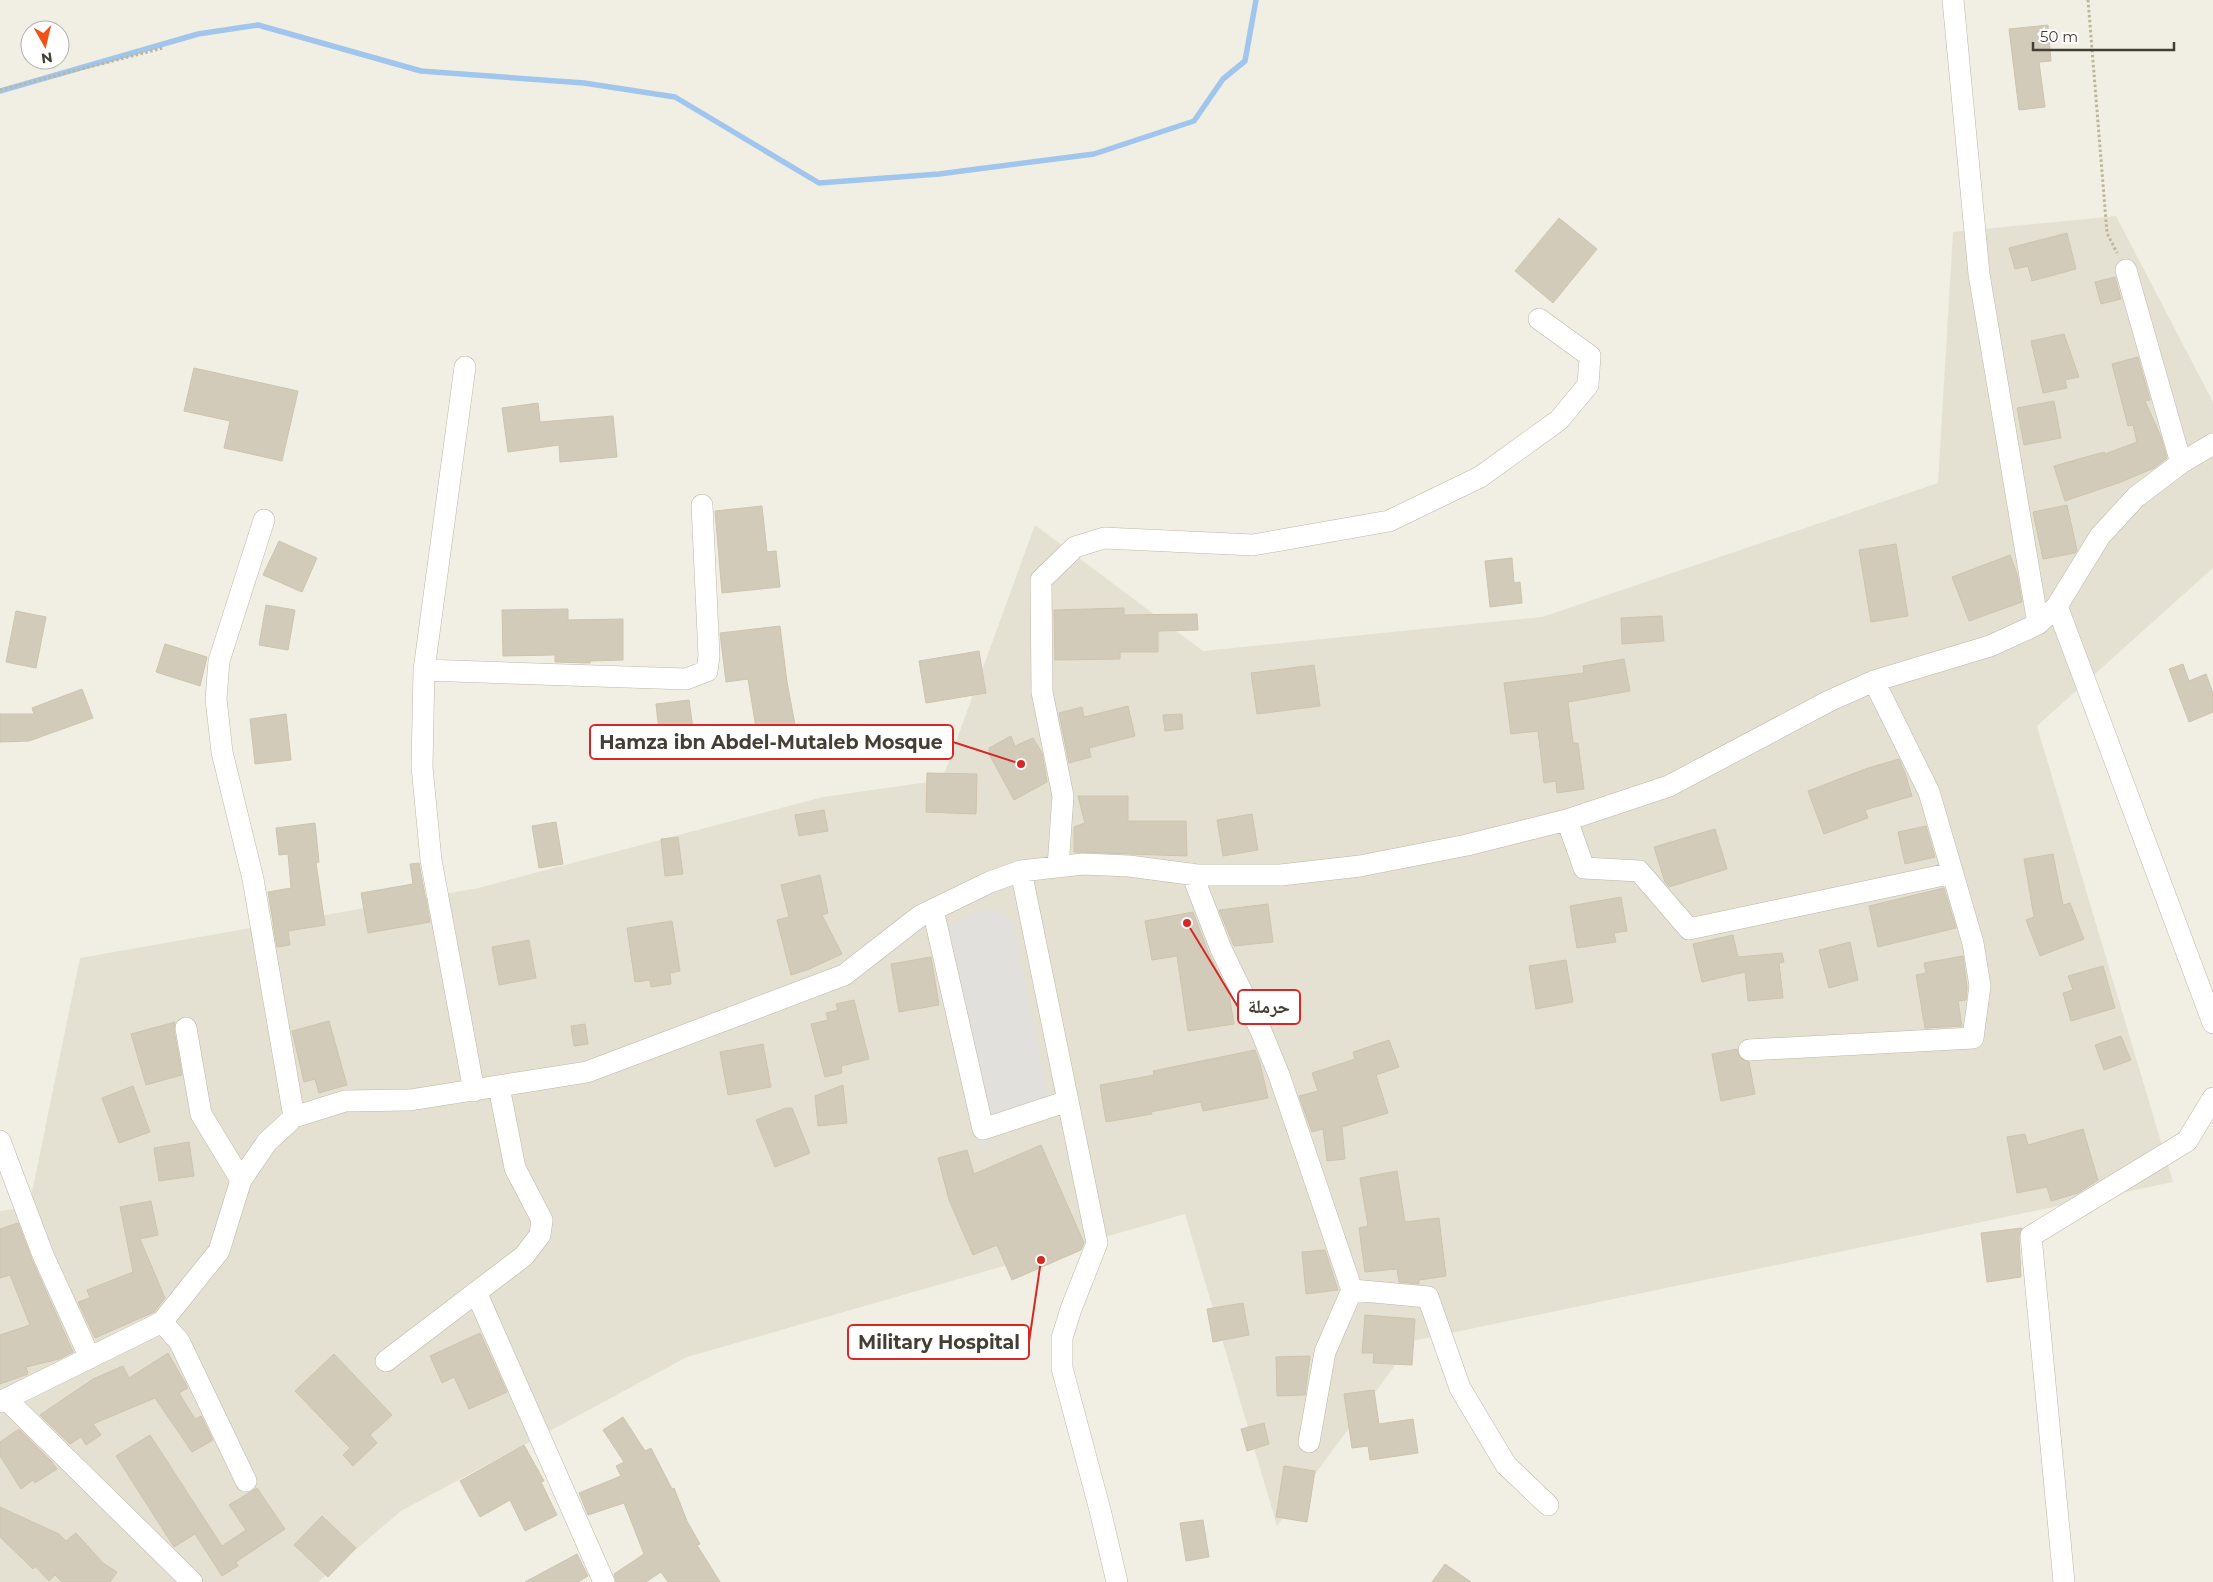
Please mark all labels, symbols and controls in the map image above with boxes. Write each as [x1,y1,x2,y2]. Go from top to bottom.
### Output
north arrow [20,20,70,70]
scale bar [2033,20,2174,52]
text: 50 m [2040,27,2078,46]
text: N [40,48,54,68]
callout: Hamza ibn Abdel-Mutaleb Mosque [590,725,953,759]
text: Hamza ibn Abdel-Mutaleb Mosque [599,731,943,754]
callout: حرملة [1238,990,1300,1024]
text: حرملة [1248,995,1290,1018]
callout: Military Hospital [848,1325,1029,1359]
text: Military Hospital [858,1331,1020,1354]

